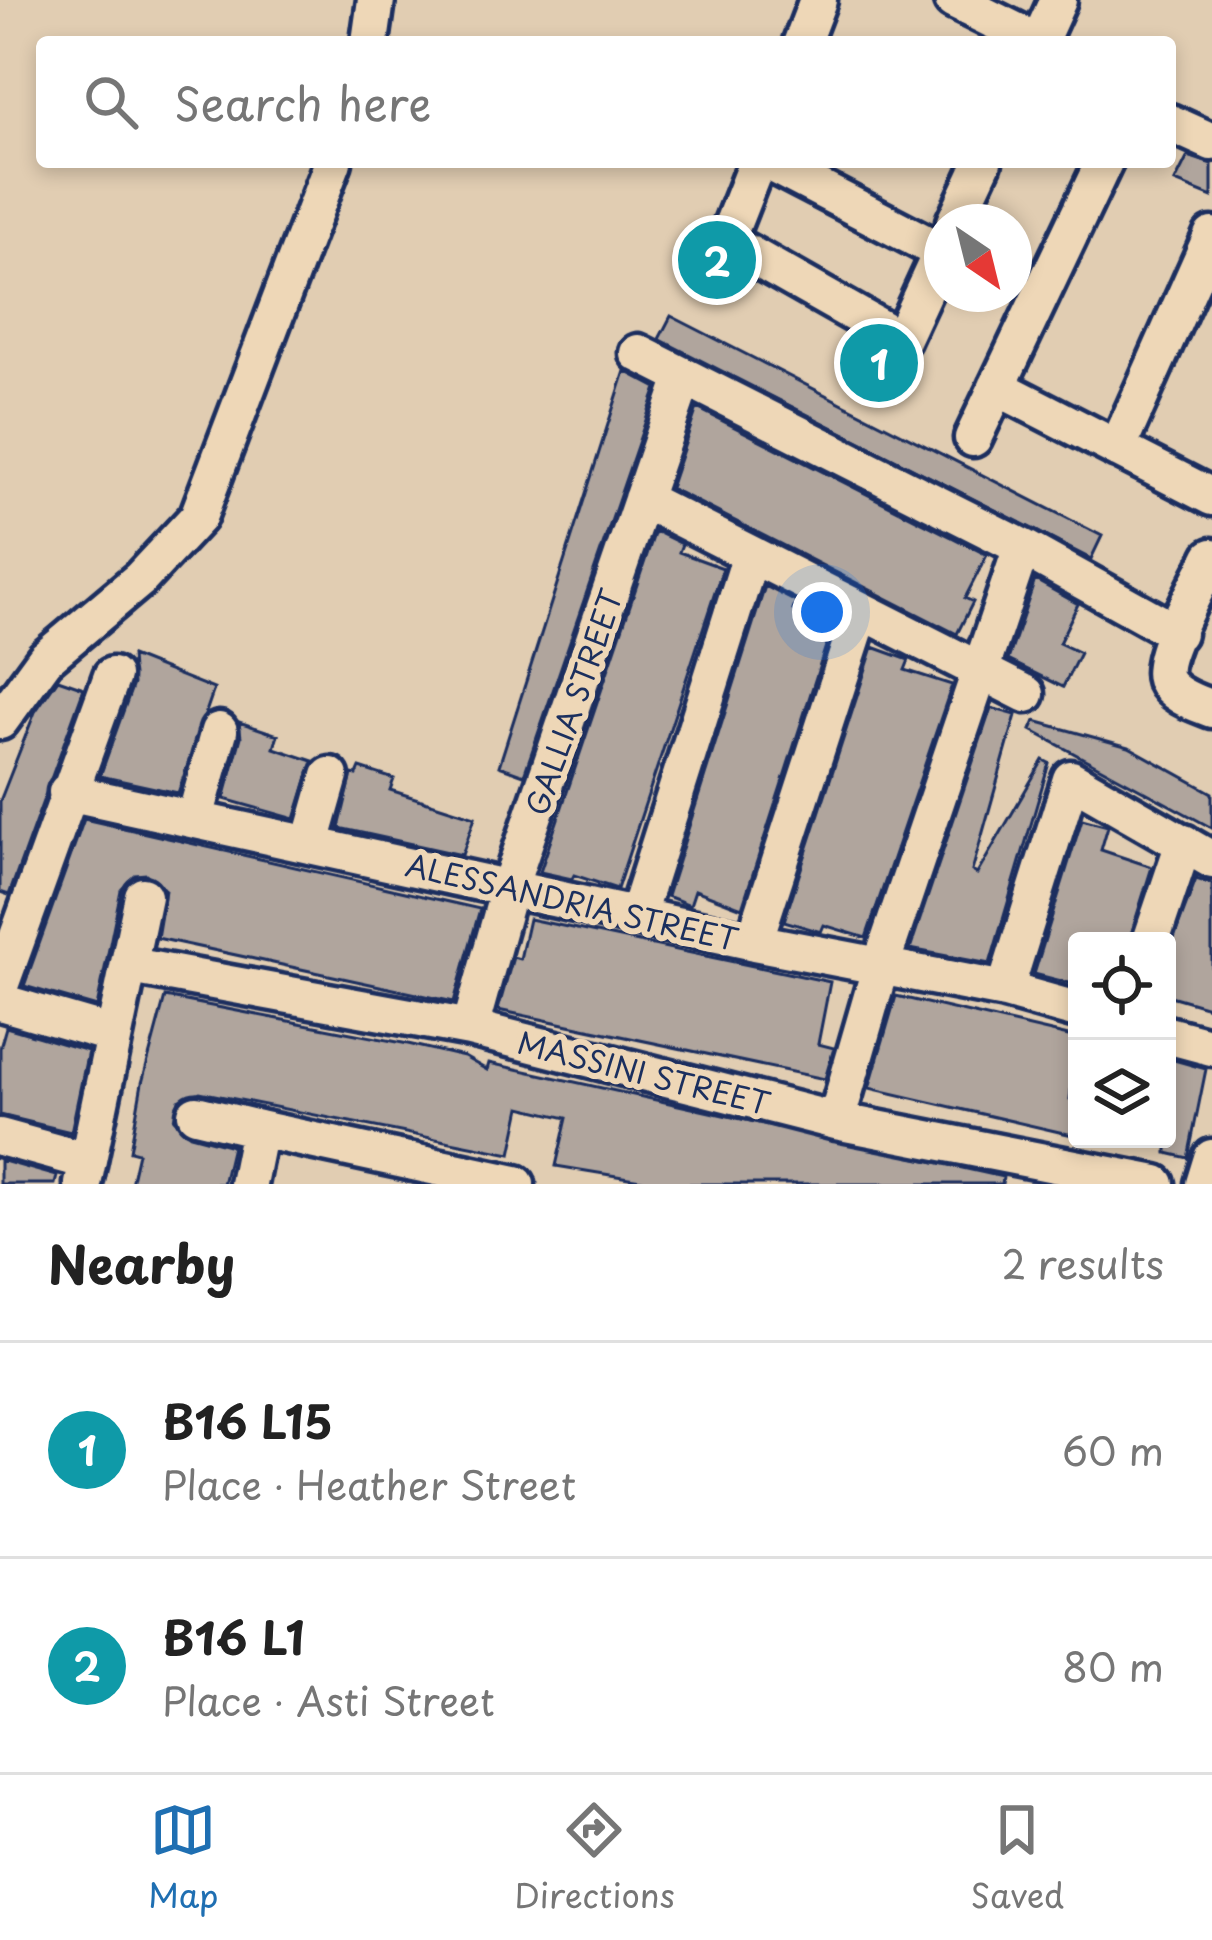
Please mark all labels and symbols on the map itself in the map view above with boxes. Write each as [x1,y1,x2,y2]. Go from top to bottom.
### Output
north arrow [924,204,1032,312]
pin: 2 [678,215,756,305]
pin: 1 [840,318,918,408]
your location [792,582,852,642]
street label: GALLIA STREET [513,583,633,821]
street label: ALESSANDRIA STREET [401,841,743,961]
street label: MASSINI STREET [513,1019,775,1125]

